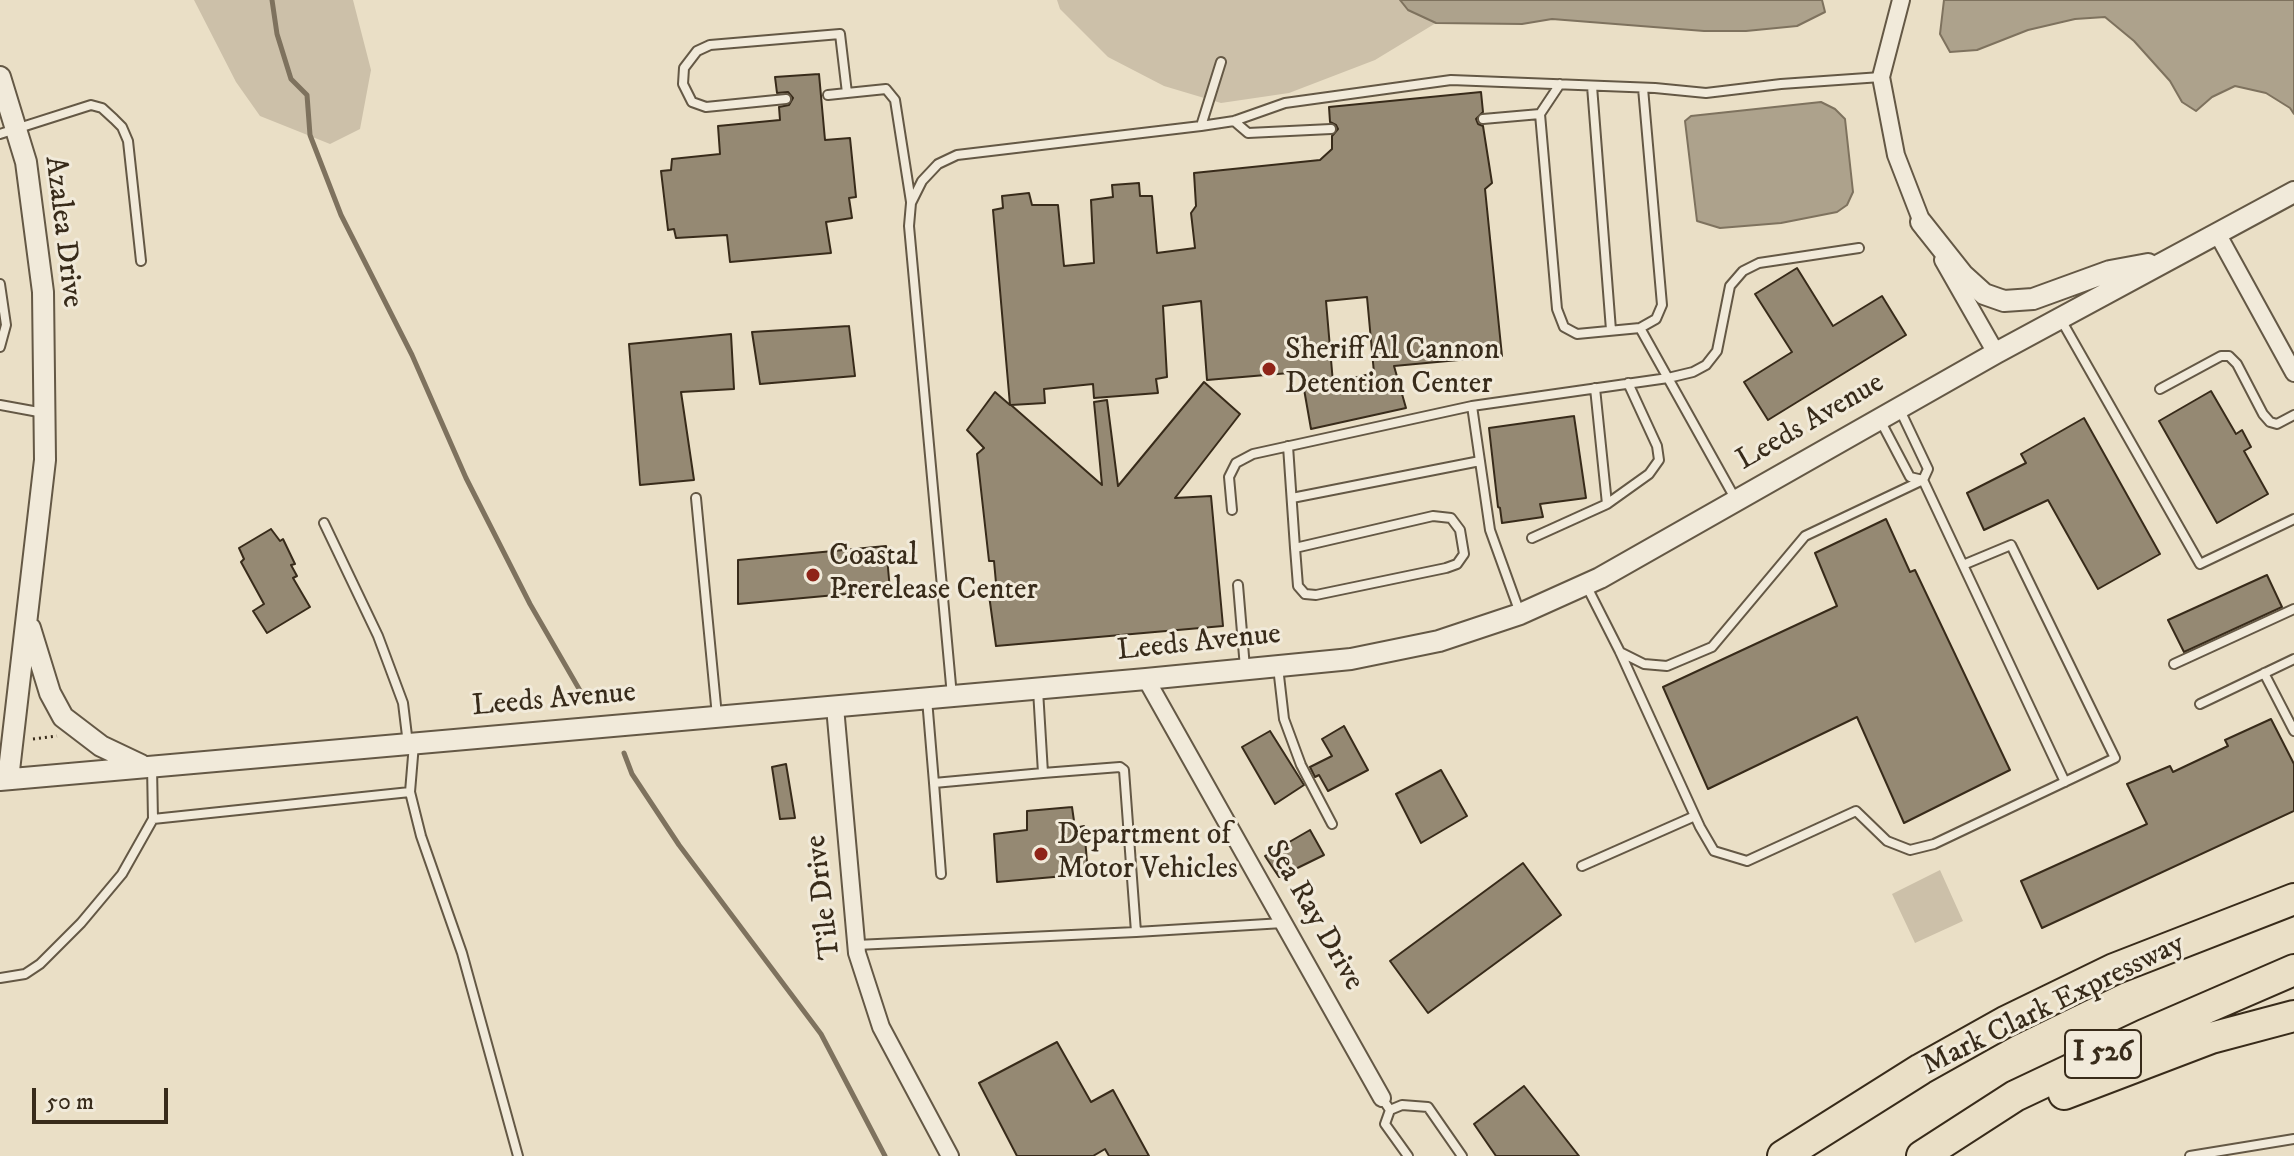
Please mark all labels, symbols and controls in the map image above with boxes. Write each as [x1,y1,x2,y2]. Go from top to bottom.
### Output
street label: Azalea Drive [35,154,89,310]
place label: Sheriff Al Cannon Detention Center [1285,334,1500,404]
marker: Sheriff Al Cannon Detention Center [1260,360,1278,378]
street label: Leeds Avenue [1731,366,1891,480]
place label: Coastal Prerelease Center [829,540,1038,610]
marker: Coastal Prerelease Center [804,566,822,584]
street label: Leeds Avenue [1115,618,1283,670]
street label: Leeds Avenue [471,676,637,726]
place label: Department of Motor Vehicles [1057,819,1238,890]
street label: Tile Drive [800,833,850,961]
street label: Sea Ray Drive [1256,835,1370,997]
marker: Department of Motor Vehicles [1032,845,1050,863]
street label: Mark Clark Expressway [1917,927,2191,1085]
road number: I 526 [2065,1030,2141,1078]
scale bar [36,1072,172,1122]
text: 50 m [46,1087,94,1117]

